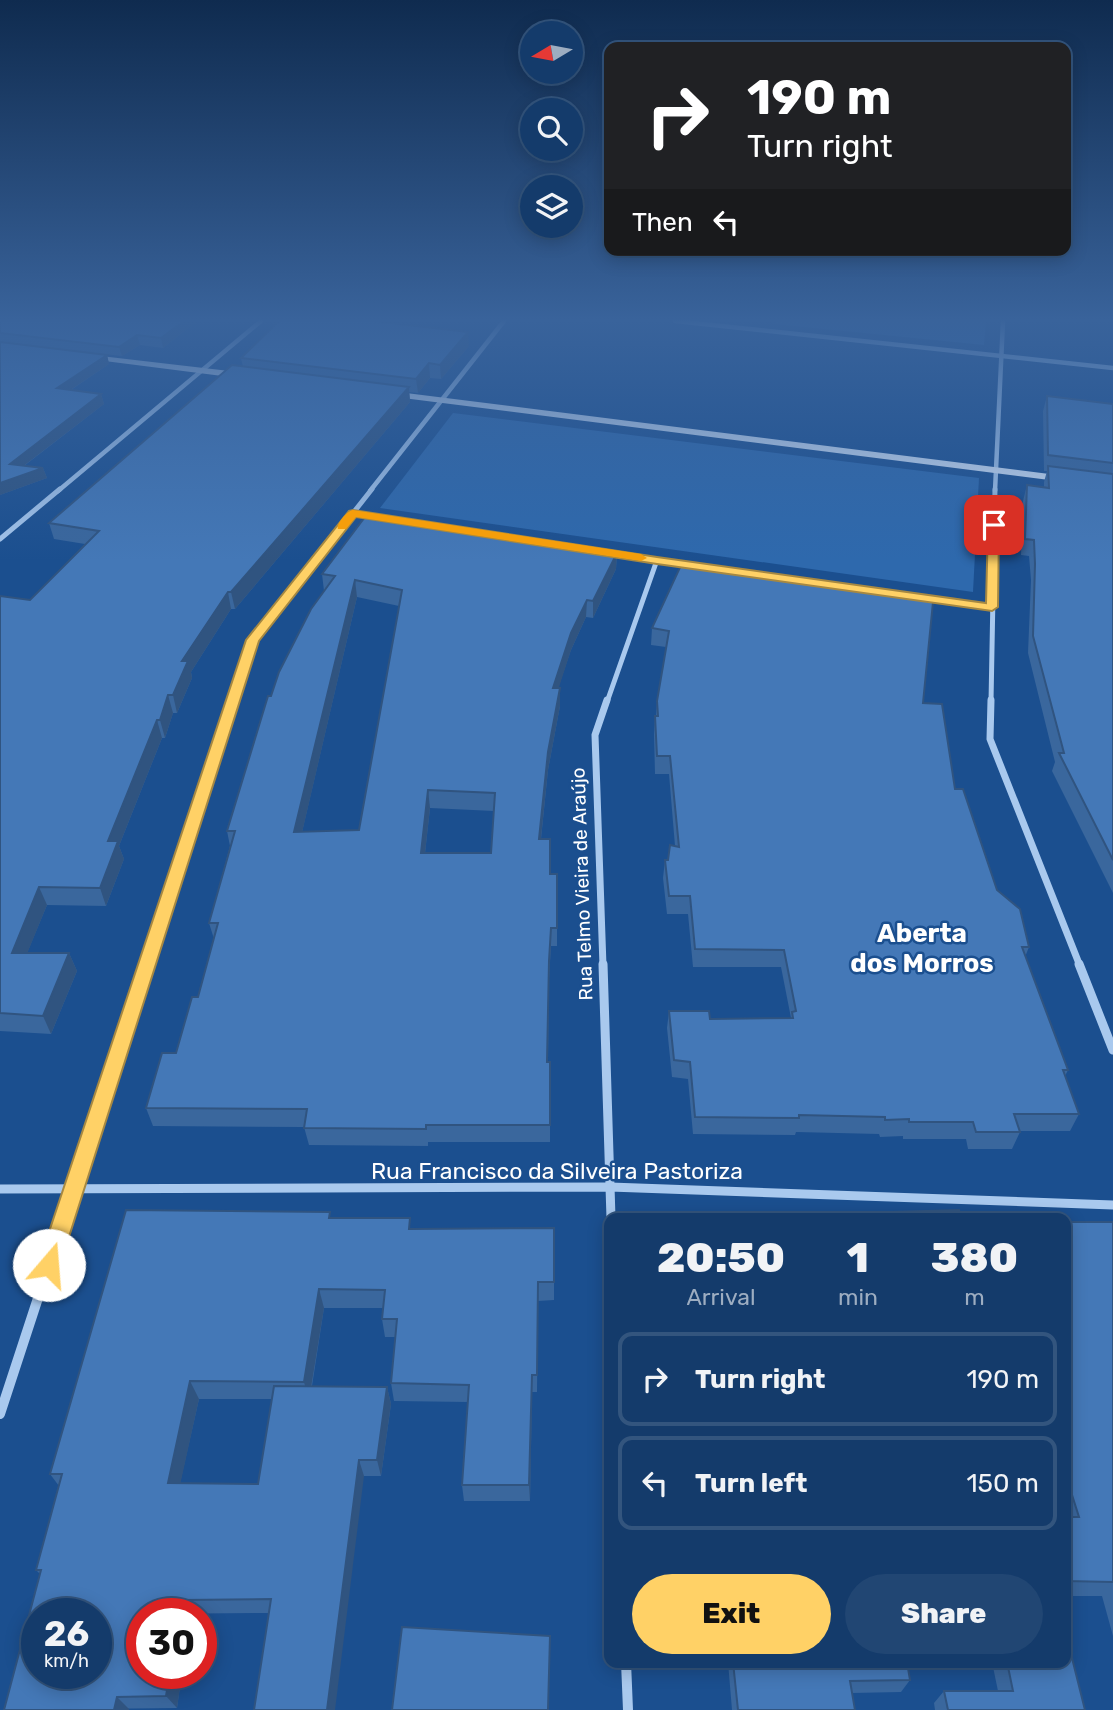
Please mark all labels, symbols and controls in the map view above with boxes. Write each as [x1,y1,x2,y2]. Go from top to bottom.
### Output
north arrow [520,21,583,84]
map controls [520,21,583,238]
text: 190 m [747,68,891,126]
icon: right [632,70,723,161]
button: search [520,98,583,161]
text: Turn right [747,127,892,165]
button: layers [520,175,583,238]
icon: left [707,203,745,241]
text: Then [632,207,693,238]
pin [964,495,1024,555]
icon: arrive [975,506,1013,544]
street label: Rua Telmo Vieira de Araújo [566,767,598,1001]
district label: Aberta dos Morros [850,918,994,979]
street label: Rua Francisco da Silveira Pastoriza [371,1157,743,1185]
position arrow [12,1228,86,1302]
text: 20:50 [657,1233,785,1283]
text: 1 [847,1233,869,1283]
text: 380 [931,1233,1018,1283]
text: Arrival [686,1283,755,1311]
text: min [838,1283,878,1311]
text: m [964,1283,985,1311]
icon: right [636,1360,674,1398]
text: Turn right [695,1364,825,1395]
text: 190 m [966,1364,1039,1395]
icon: left [636,1464,674,1502]
text: Turn left [695,1468,807,1499]
text: 150 m [966,1468,1039,1499]
button: Exit [632,1574,831,1654]
button: Share [845,1574,1043,1654]
speed limit sign: 30 [126,1598,217,1689]
text: 26 [44,1613,89,1655]
text: km/h [44,1650,89,1672]

